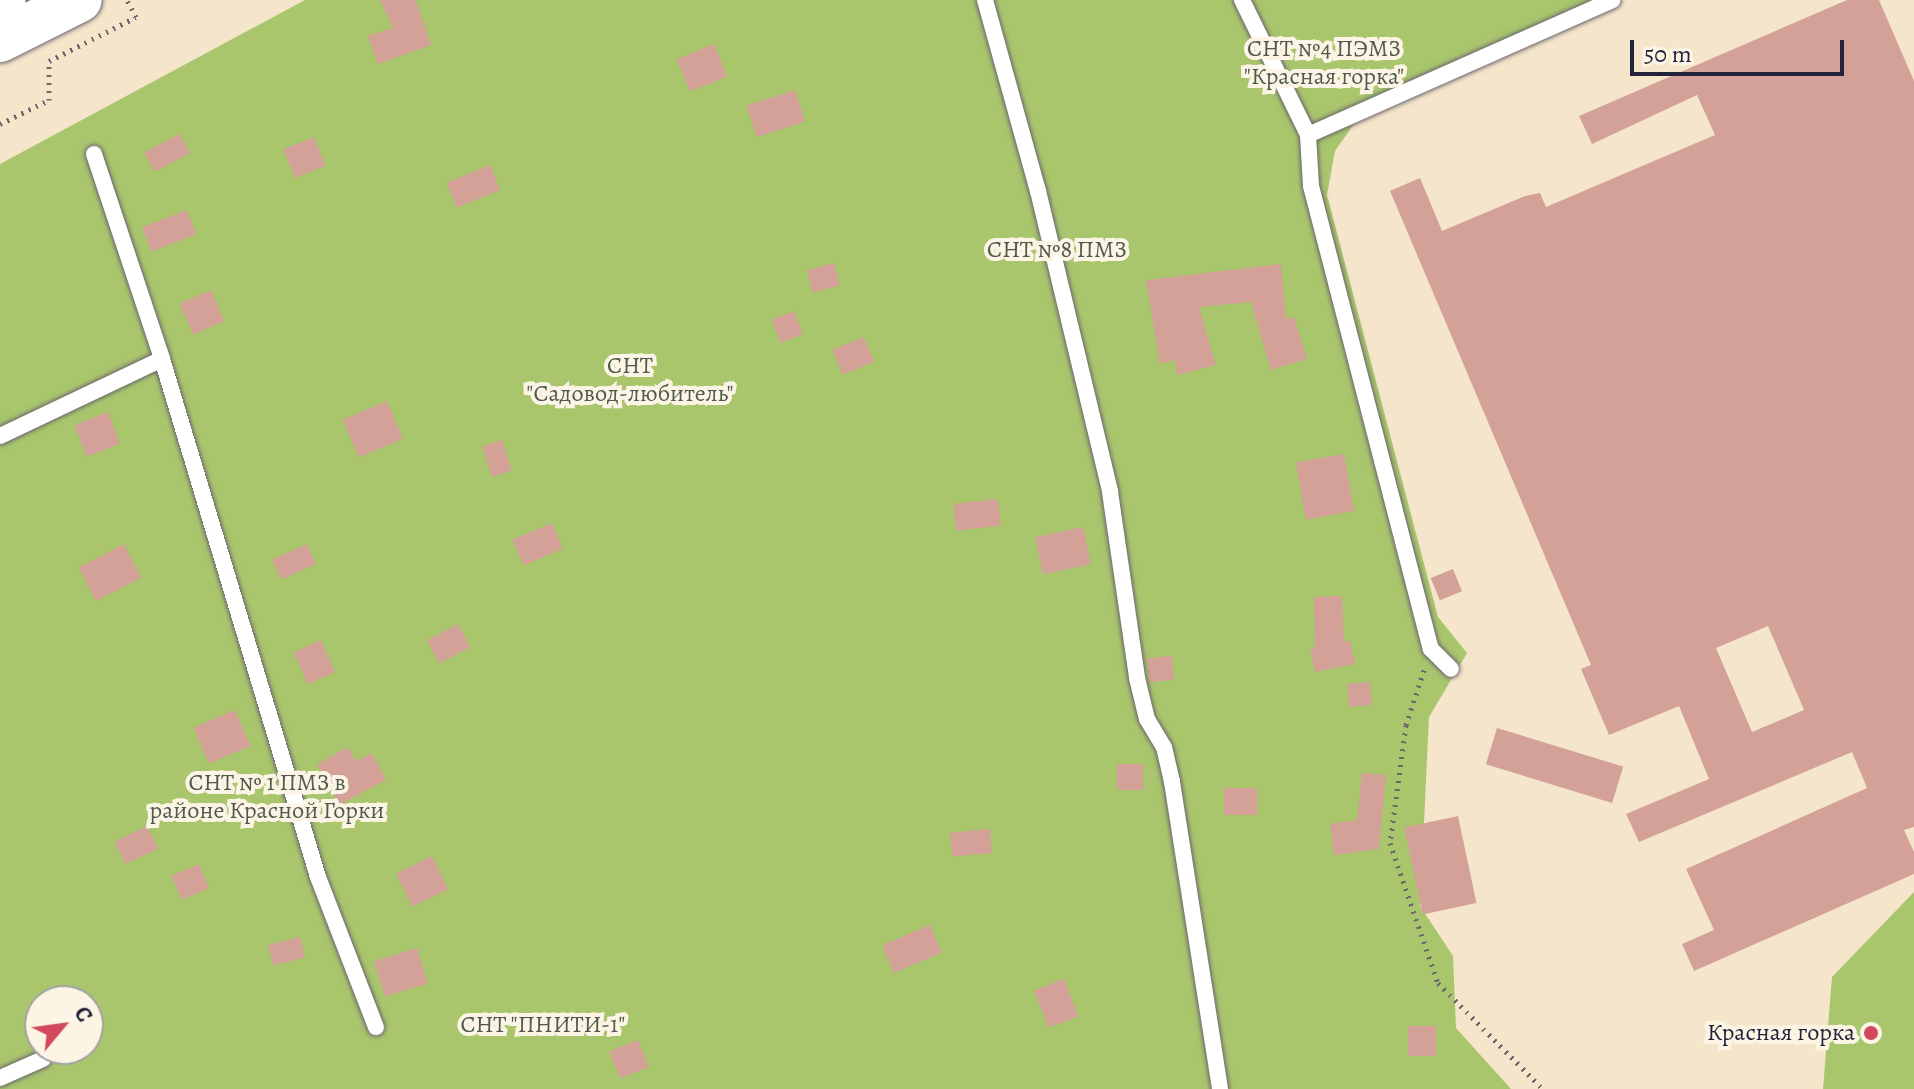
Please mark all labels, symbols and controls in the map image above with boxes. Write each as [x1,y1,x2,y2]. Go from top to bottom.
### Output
scale bar [1634,24,1848,74]
park label: СНТ №4 ПЭМЗ "Красная горка" [1244,35,1404,91]
text: 50 m [1644,38,1692,70]
park label: СНТ №8 ПМЗ [987,236,1127,264]
park label: СНТ "Садовод-любитель" [526,352,734,408]
park label: СНТ № 1 ПМЗ в районе Красной Горки [150,769,384,825]
north arrow [24,985,104,1065]
text: С [67,1001,100,1028]
park label: СНТ "ПНИТИ-1" [460,1011,626,1039]
place label: Красная горка [1707,1019,1855,1047]
marker: Красная горка [1862,1024,1880,1042]

